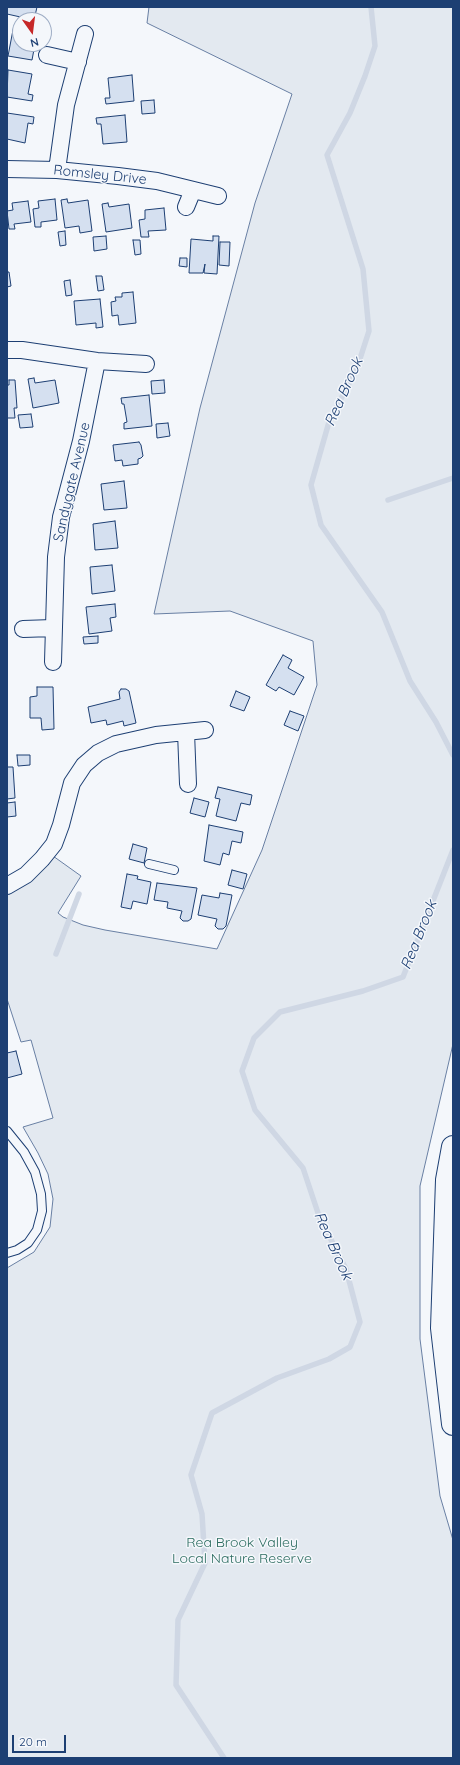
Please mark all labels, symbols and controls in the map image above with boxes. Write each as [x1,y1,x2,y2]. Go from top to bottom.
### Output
north arrow [12,12,52,52]
text: N [29,35,40,50]
street label: Romsley Drive [53,162,147,188]
water label: Rea Brook [321,355,367,429]
street label: Sandygate Avenue [50,421,94,543]
water label: Rea Brook [397,898,441,972]
water label: Rea Brook [310,1209,356,1283]
park label: Rea Brook Valley Local Nature Reserve [172,1535,312,1568]
scale bar [14,1727,68,1753]
text: 20 m [19,1734,47,1749]

